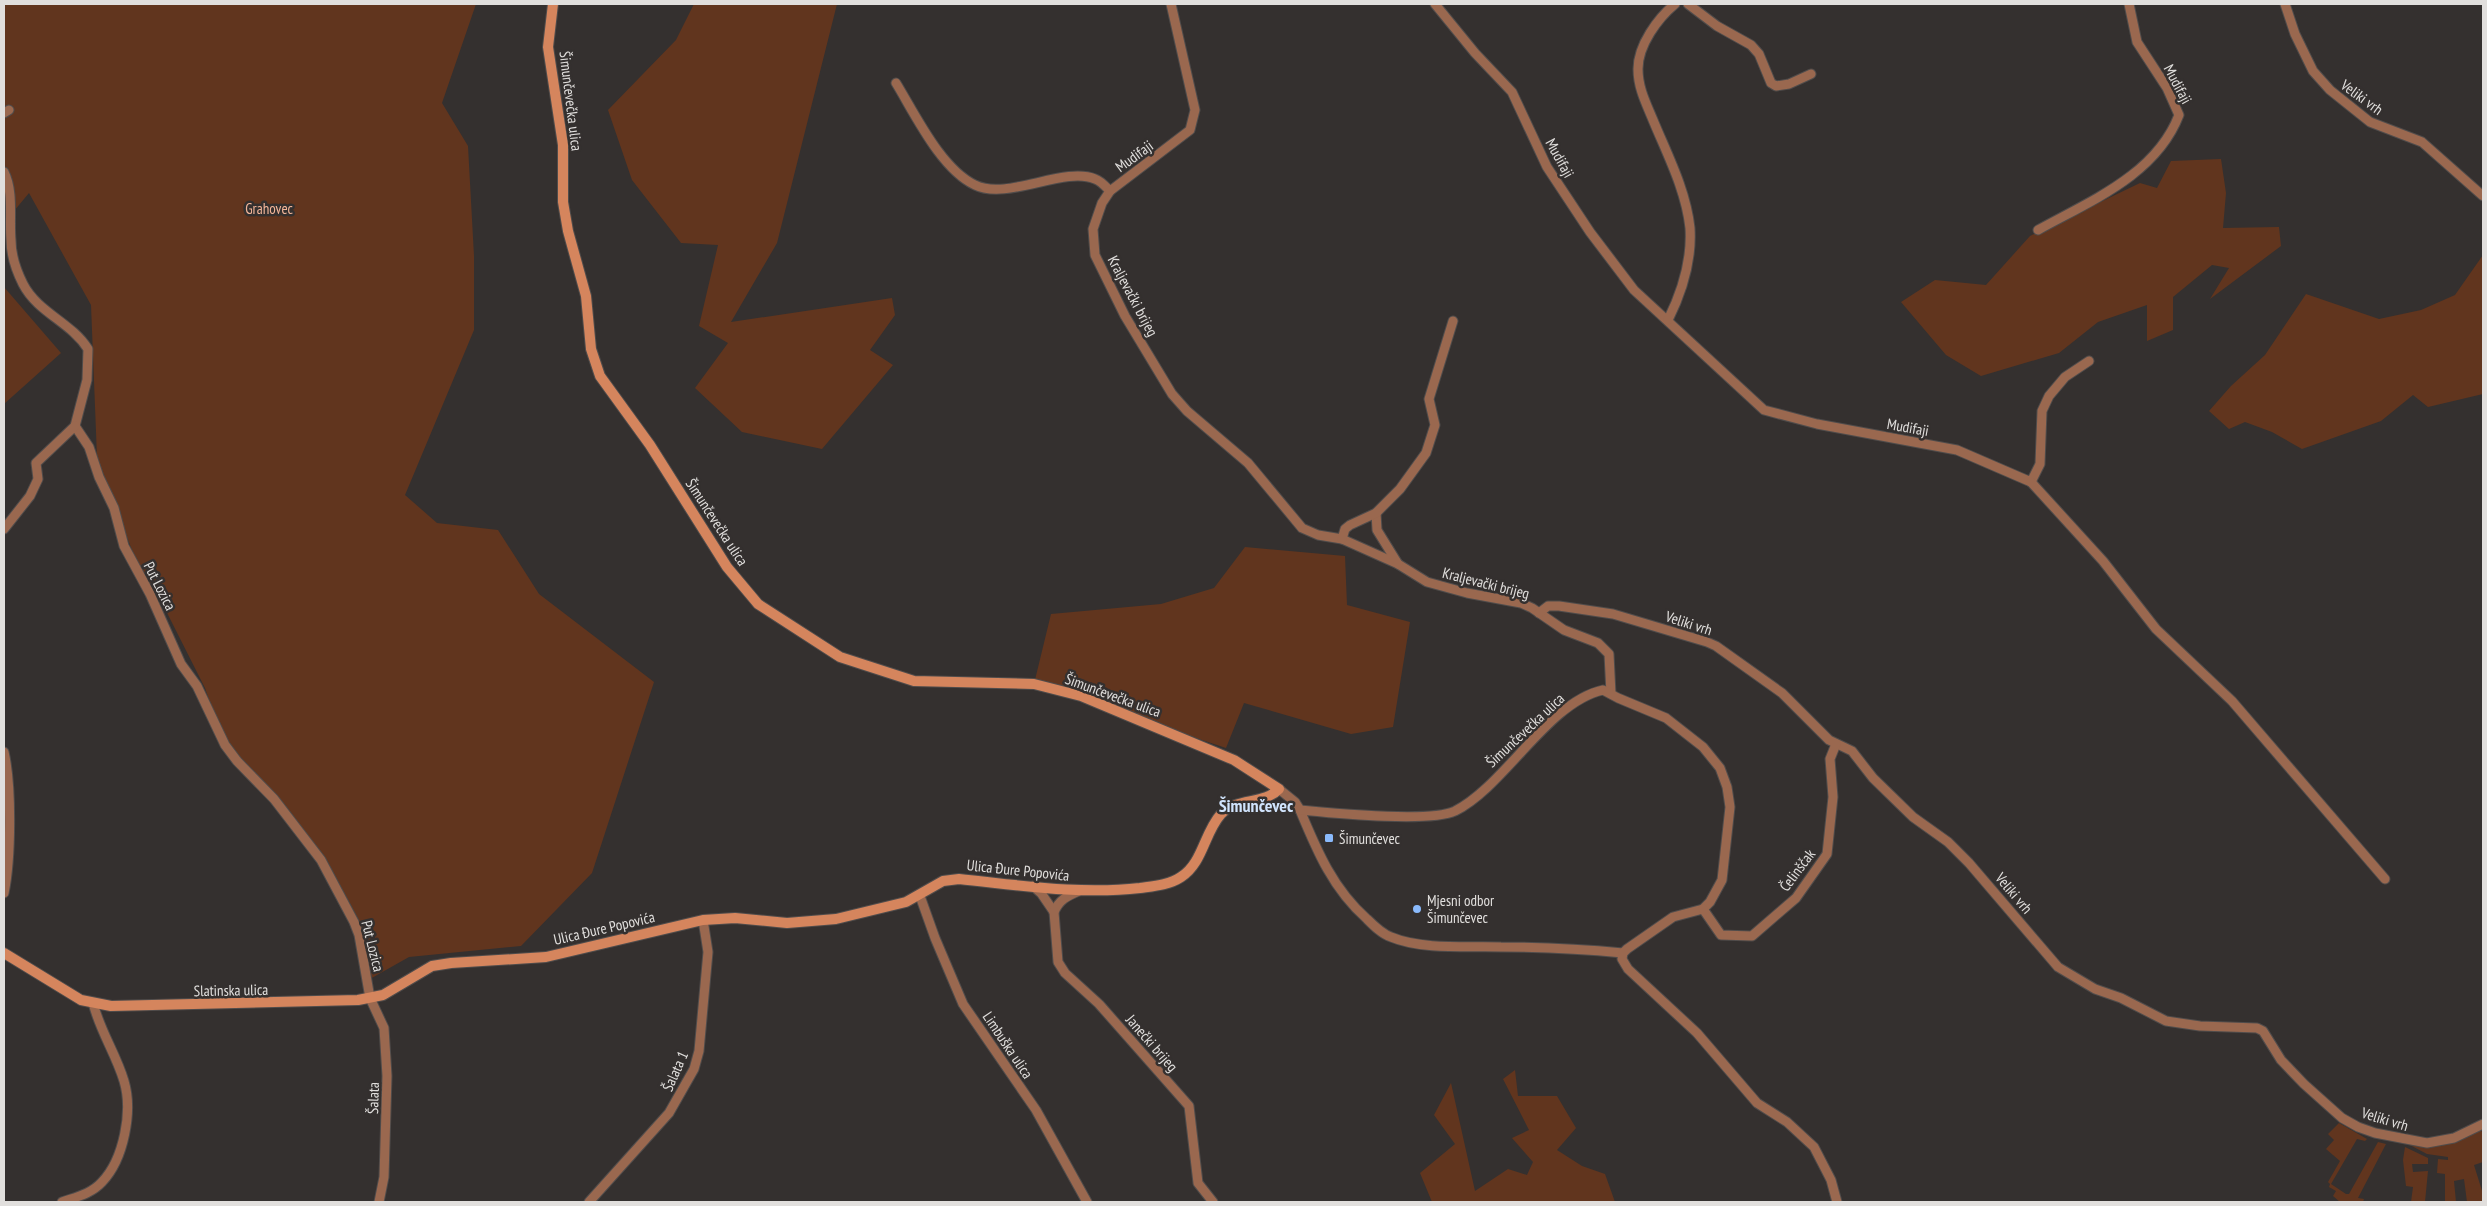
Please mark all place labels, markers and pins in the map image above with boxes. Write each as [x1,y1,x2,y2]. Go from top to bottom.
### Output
place label: Šimunčevec [1339,829,1400,848]
marker: Šimunčevec [1323,832,1335,844]
place label: Mjesni odbor Šimunčevec [1427,891,1495,927]
marker: Mjesni odbor Šimunčevec [1411,903,1423,915]

